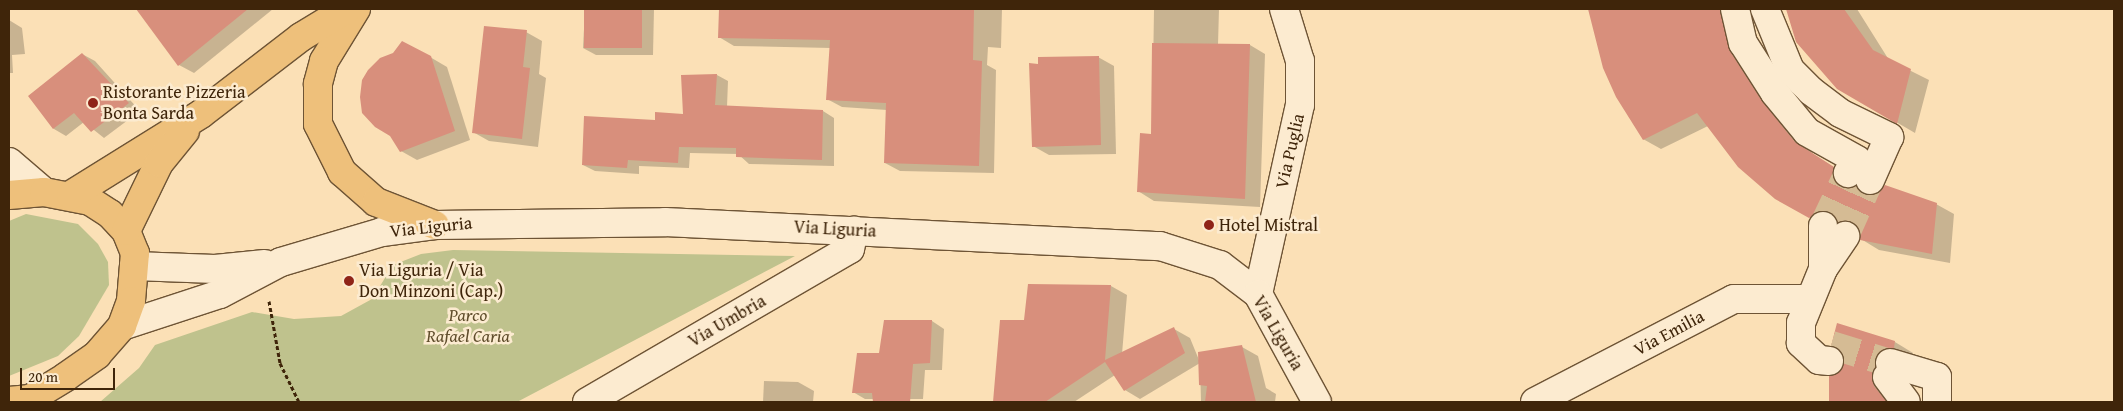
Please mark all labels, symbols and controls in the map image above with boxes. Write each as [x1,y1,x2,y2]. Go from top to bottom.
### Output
place label: Ristorante Pizzeria Bonta Sarda [103,82,246,125]
marker: Ristorante Pizzeria Bonta Sarda [87,97,99,109]
street label: Via Puglia [1271,111,1309,191]
street label: Via Liguria [389,212,473,242]
place label: Hotel Mistral [1219,214,1318,236]
street label: Via Liguria [793,216,877,242]
marker: Hotel Mistral [1203,219,1215,231]
place label: Via Liguria / Via Don Minzoni (Cap.) [359,260,503,302]
marker: Via Liguria / Via Don Minzoni (Cap.) [343,275,355,287]
street label: Via Umbria [684,290,770,352]
street label: Via Liguria [1248,292,1308,374]
park label: Parco Rafael Caria [426,305,510,348]
street label: Via Emilia [1630,305,1708,361]
scale bar [22,358,118,390]
text: 20 m [28,366,58,387]

